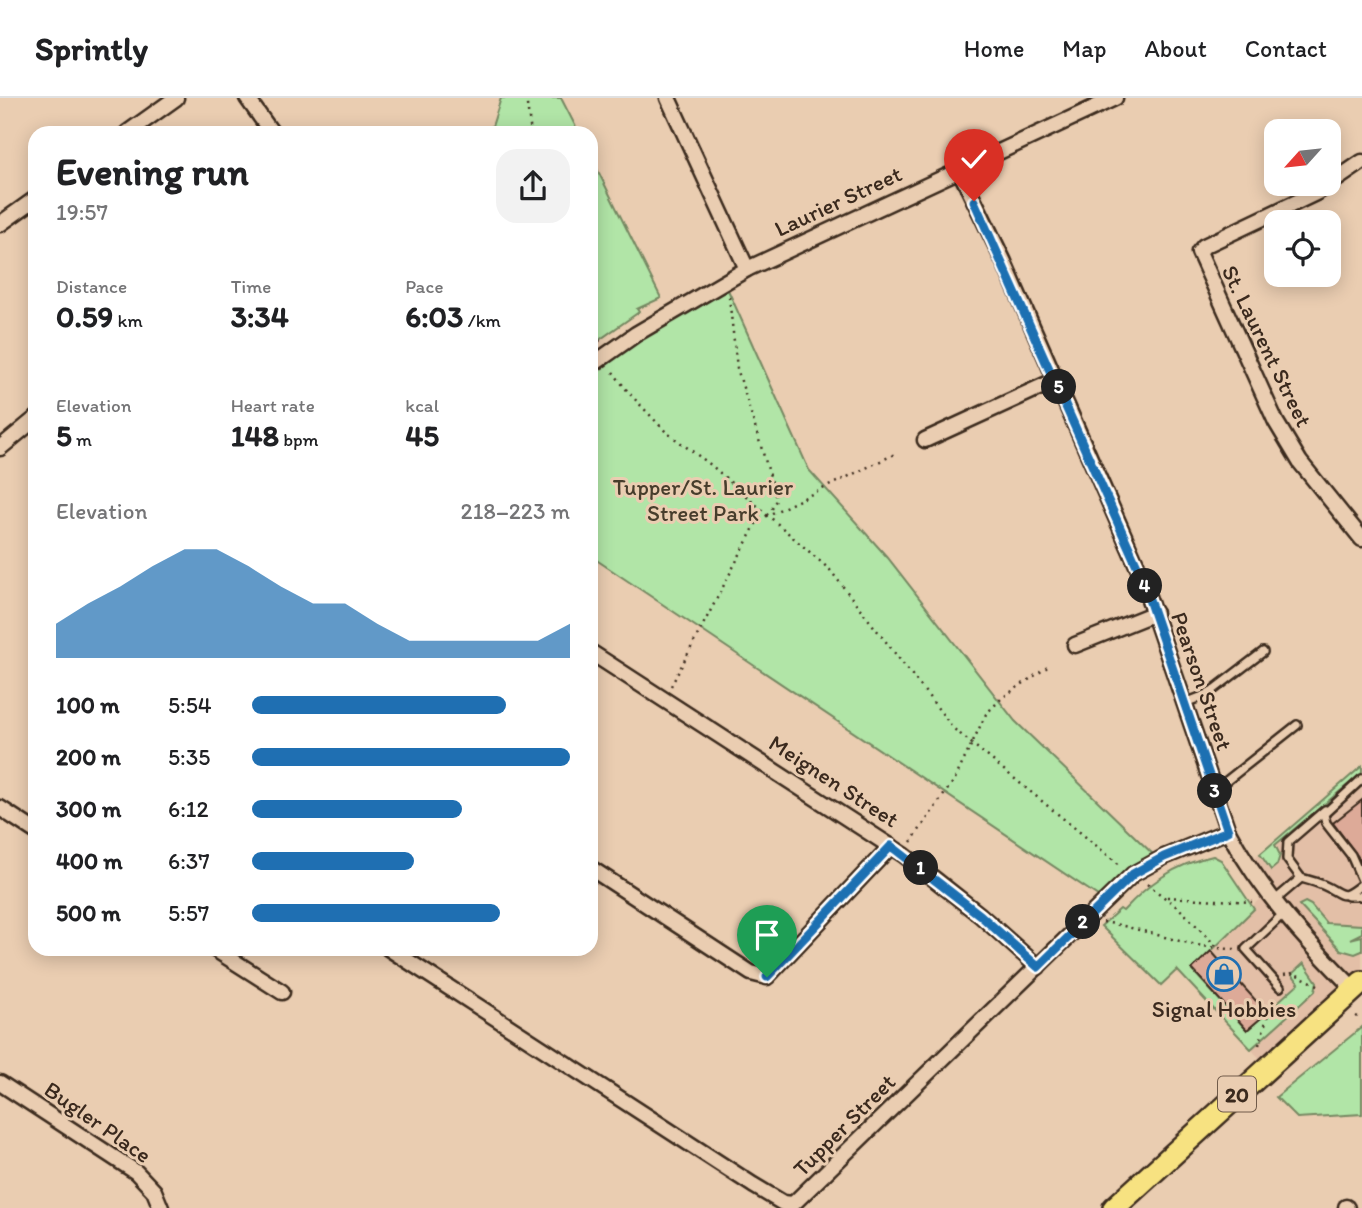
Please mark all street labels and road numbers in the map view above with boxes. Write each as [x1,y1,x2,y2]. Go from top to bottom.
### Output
street label: Laurier Street [770,159,906,243]
street label: St. Laurent Street [1216,261,1318,431]
street label: Pearson Street [1165,608,1239,754]
street label: Meignen Street [764,729,904,834]
street label: Tupper Street [787,1068,901,1182]
street label: Bugler Place [39,1075,157,1169]
road number: 20 [1218,1076,1256,1112]

